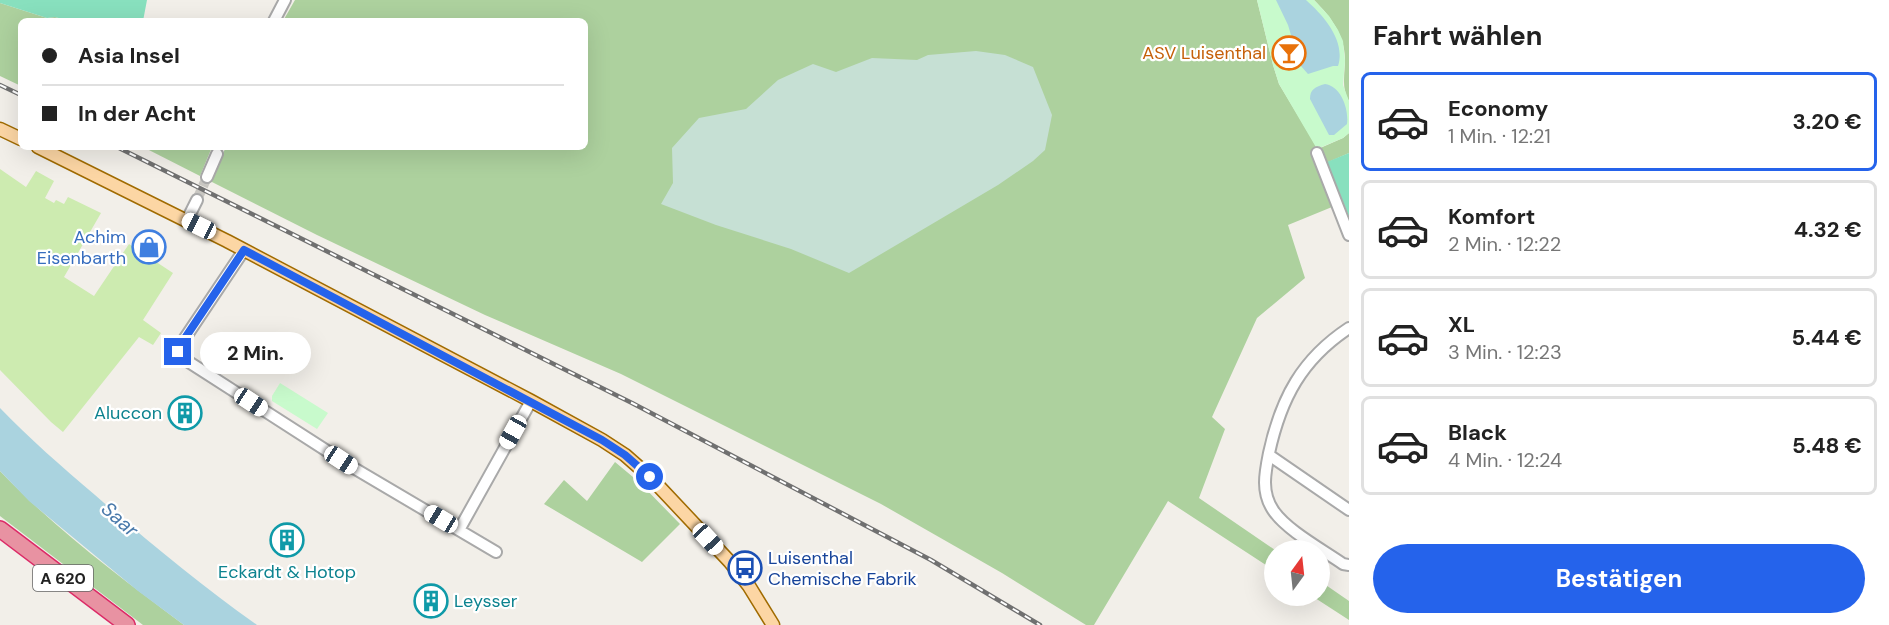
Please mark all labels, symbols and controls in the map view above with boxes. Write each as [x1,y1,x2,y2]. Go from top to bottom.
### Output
text: Fahrt wählen [1373,18,1543,53]
bar icon: ASV Luisenthal [1271,35,1307,71]
text: Asia Insel [78,41,180,70]
place label: ASV Luisenthal [1142,41,1266,65]
text: Economy [1448,94,1548,123]
icon: car [1376,95,1430,149]
text: In der Acht [78,99,196,128]
text: 3.20 € [1793,107,1862,136]
text: 1 Min. · 12:21 [1448,123,1551,149]
text: Komfort [1448,202,1535,231]
icon: car [1376,203,1430,257]
car [179,210,219,242]
text: 4.32 € [1794,215,1862,244]
place label: Achim Eisenbarth [37,225,126,270]
shop icon: Achim Eisenbarth [131,229,167,265]
text: 2 Min. · 12:22 [1448,231,1561,257]
text: XL [1448,310,1475,339]
icon: car [1376,311,1430,365]
text: 5.44 € [1792,323,1862,352]
callout: 2 Min. [199,331,310,373]
route end [164,338,191,365]
text: 3 Min. · 12:23 [1448,339,1562,365]
text: 2 Min. [227,340,284,366]
car [231,385,271,419]
building icon: Aluccon [167,395,203,431]
place label: Aluccon [94,401,162,425]
car [496,412,530,452]
text: Black [1448,418,1507,447]
icon: car [1376,419,1430,473]
text: 5.48 € [1792,431,1862,460]
car [321,443,361,477]
text: 4 Min. · 12:24 [1448,447,1562,473]
route start [636,463,663,490]
water label: Saar [96,496,144,543]
car [421,502,461,536]
car [689,520,727,558]
building icon: Eckardt & Hotop [269,522,305,558]
north arrow [1264,540,1330,606]
map controls [1264,540,1330,606]
button: Bestätigen [1373,544,1865,613]
place label: Luisenthal Chemische Fabrik [768,546,917,591]
bus stop icon: Luisenthal Chemische Fabrik [727,550,763,586]
place label: Eckardt & Hotop [218,560,356,584]
road number: A 620 [33,565,93,591]
building icon: Leysser [413,583,449,619]
place label: Leysser [454,589,518,613]

